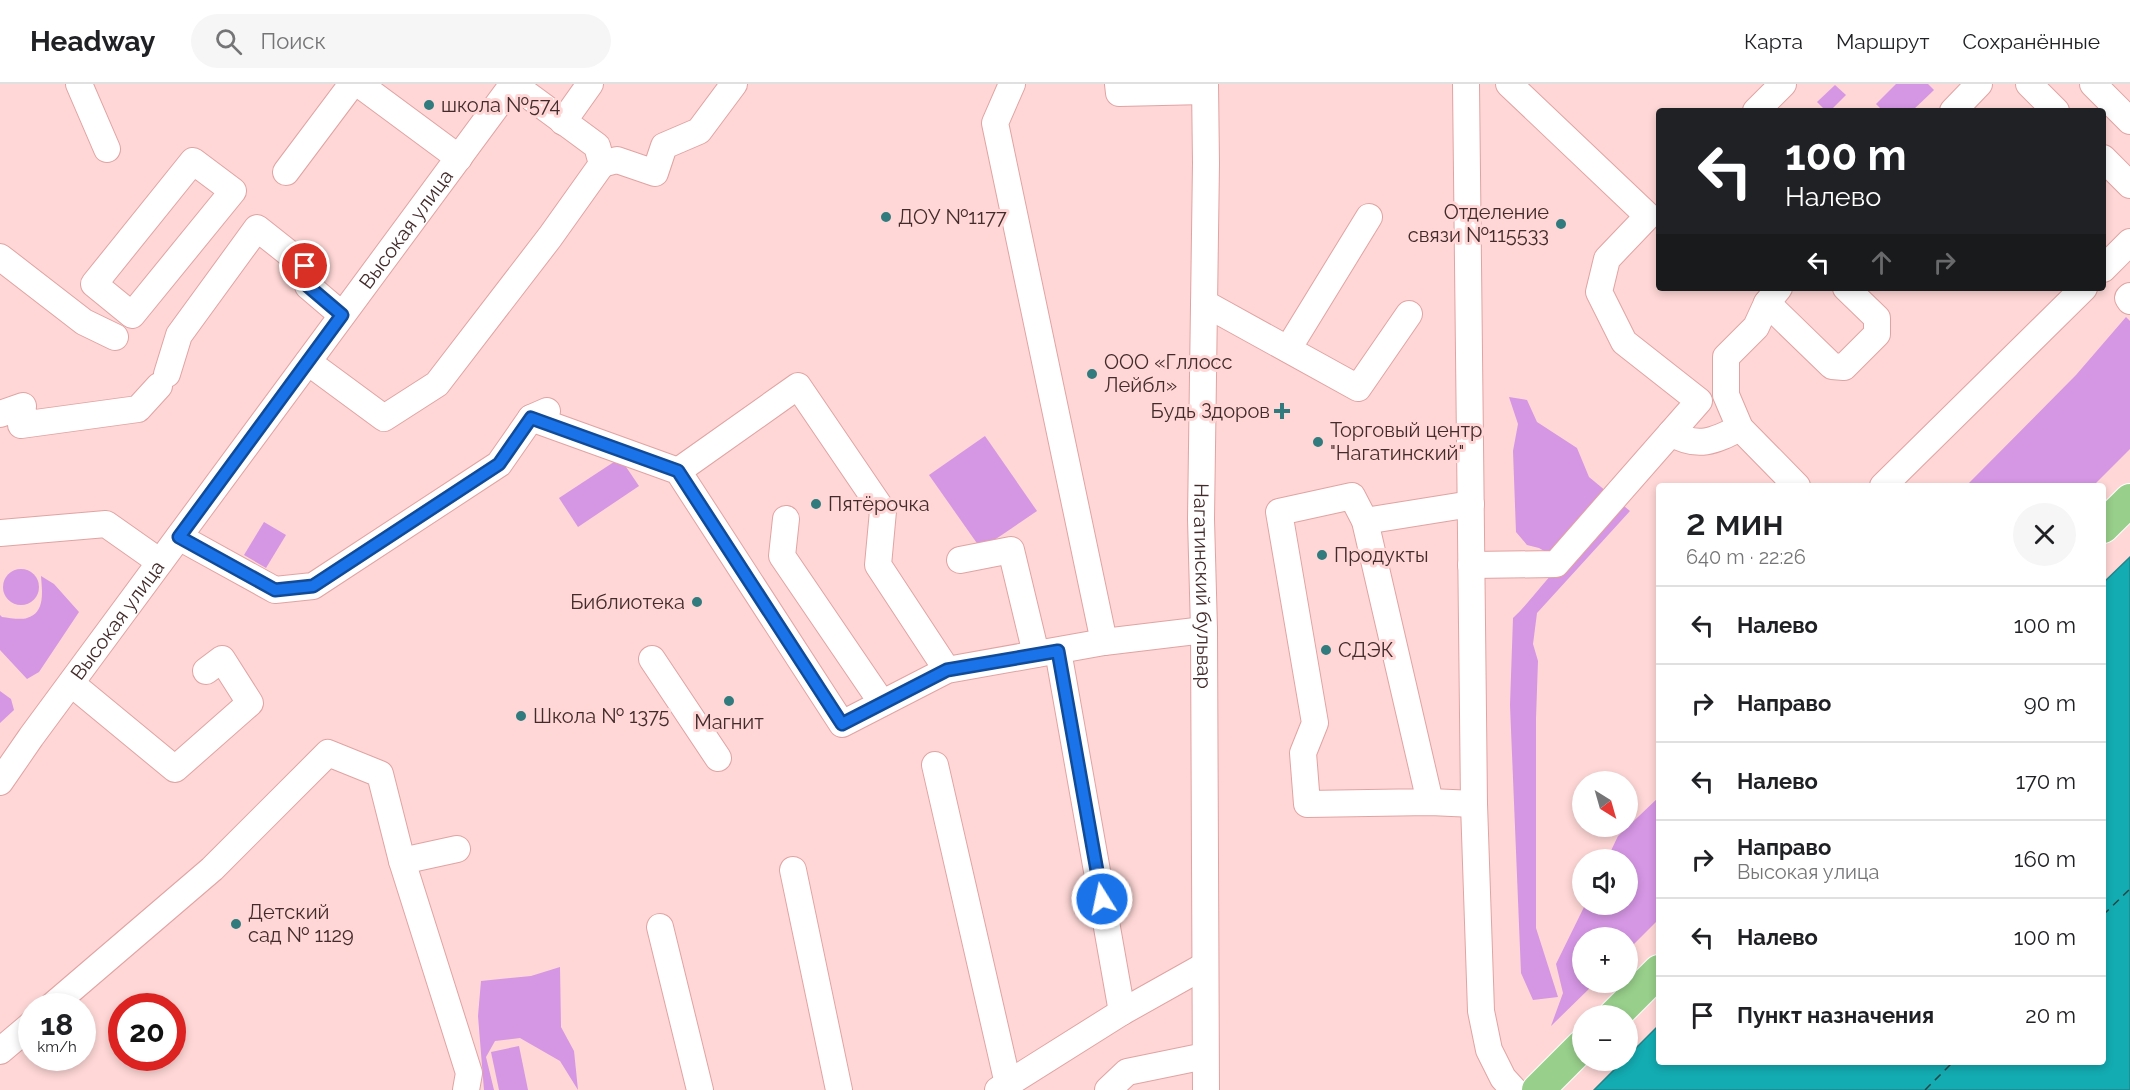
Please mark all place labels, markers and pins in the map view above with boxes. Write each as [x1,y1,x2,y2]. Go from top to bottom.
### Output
place label: школа №574 [441,93,560,117]
marker: школа №574 [422,98,436,112]
place label: Отделение связи №115533 [1408,200,1549,247]
place label: ДОУ №1177 [898,205,1007,229]
marker: ДОУ №1177 [879,210,893,224]
marker: Отделение связи №115533 [1554,217,1568,231]
pin [279,240,330,291]
place label: ООО «Гллосс Лейбл» [1104,350,1232,397]
marker: ООО «Гллосс Лейбл» [1085,367,1099,381]
place label: Будь Здоров [1151,399,1270,423]
marker: Будь Здоров [1275,404,1289,418]
place label: Торговый центр "Нагатинский" [1330,418,1482,465]
marker: Торговый центр "Нагатинский" [1311,435,1325,449]
place label: Пятёрочка [828,492,930,516]
marker: Пятёрочка [809,497,823,511]
place label: Продукты [1334,543,1428,567]
marker: Продукты [1315,548,1329,562]
place label: Библиотека [570,590,685,614]
marker: Библиотека [690,595,704,609]
place label: СДЭК [1338,638,1394,662]
marker: СДЭК [1319,643,1333,657]
marker: Магнит [722,694,736,708]
place label: Школа № 1375 [533,704,670,728]
marker: Школа № 1375 [514,709,528,723]
place label: Магнит [694,710,764,734]
place label: Детский сад № 1129 [248,900,354,947]
marker: Детский сад № 1129 [229,917,243,931]

